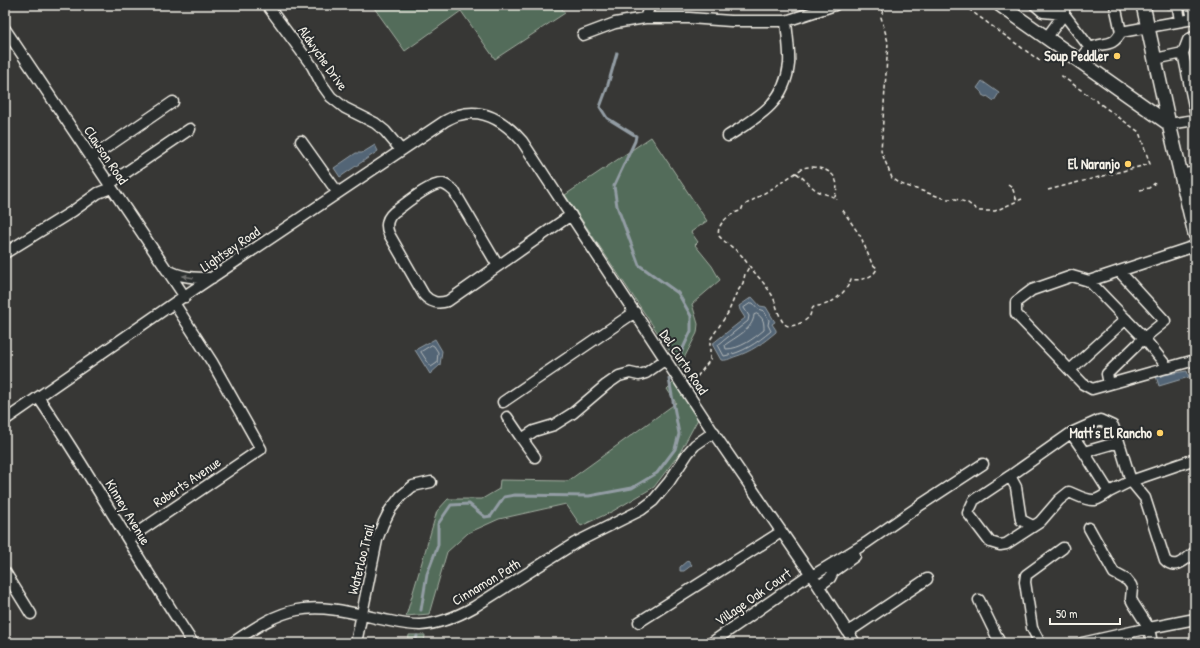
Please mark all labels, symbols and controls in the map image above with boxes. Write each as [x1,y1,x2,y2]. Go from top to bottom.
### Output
street label: Aldwyche Drive [293,22,353,95]
place label: Soup Peddler [1044,46,1110,67]
marker: Soup Peddler [1112,51,1122,61]
street label: Clawson Road [80,122,133,188]
place label: El Naranjo [1068,154,1120,174]
marker: El Naranjo [1123,159,1133,169]
street label: Lightsey Road [196,221,264,276]
one-way arrow [182,274,194,280]
street label: Del Curto Road [656,326,713,398]
place label: Matt's El Rancho [1069,423,1152,442]
marker: Matt's El Rancho [1155,428,1165,438]
street label: Roberts Avenue [149,452,225,511]
street label: Kinney Avenue [101,475,156,549]
street label: Waterloo Trail [343,521,379,596]
street label: Cinnamon Path [448,554,524,609]
street label: Village Oak Court [711,563,795,631]
scale bar [1050,600,1120,626]
text: 50 m [1056,605,1077,622]

